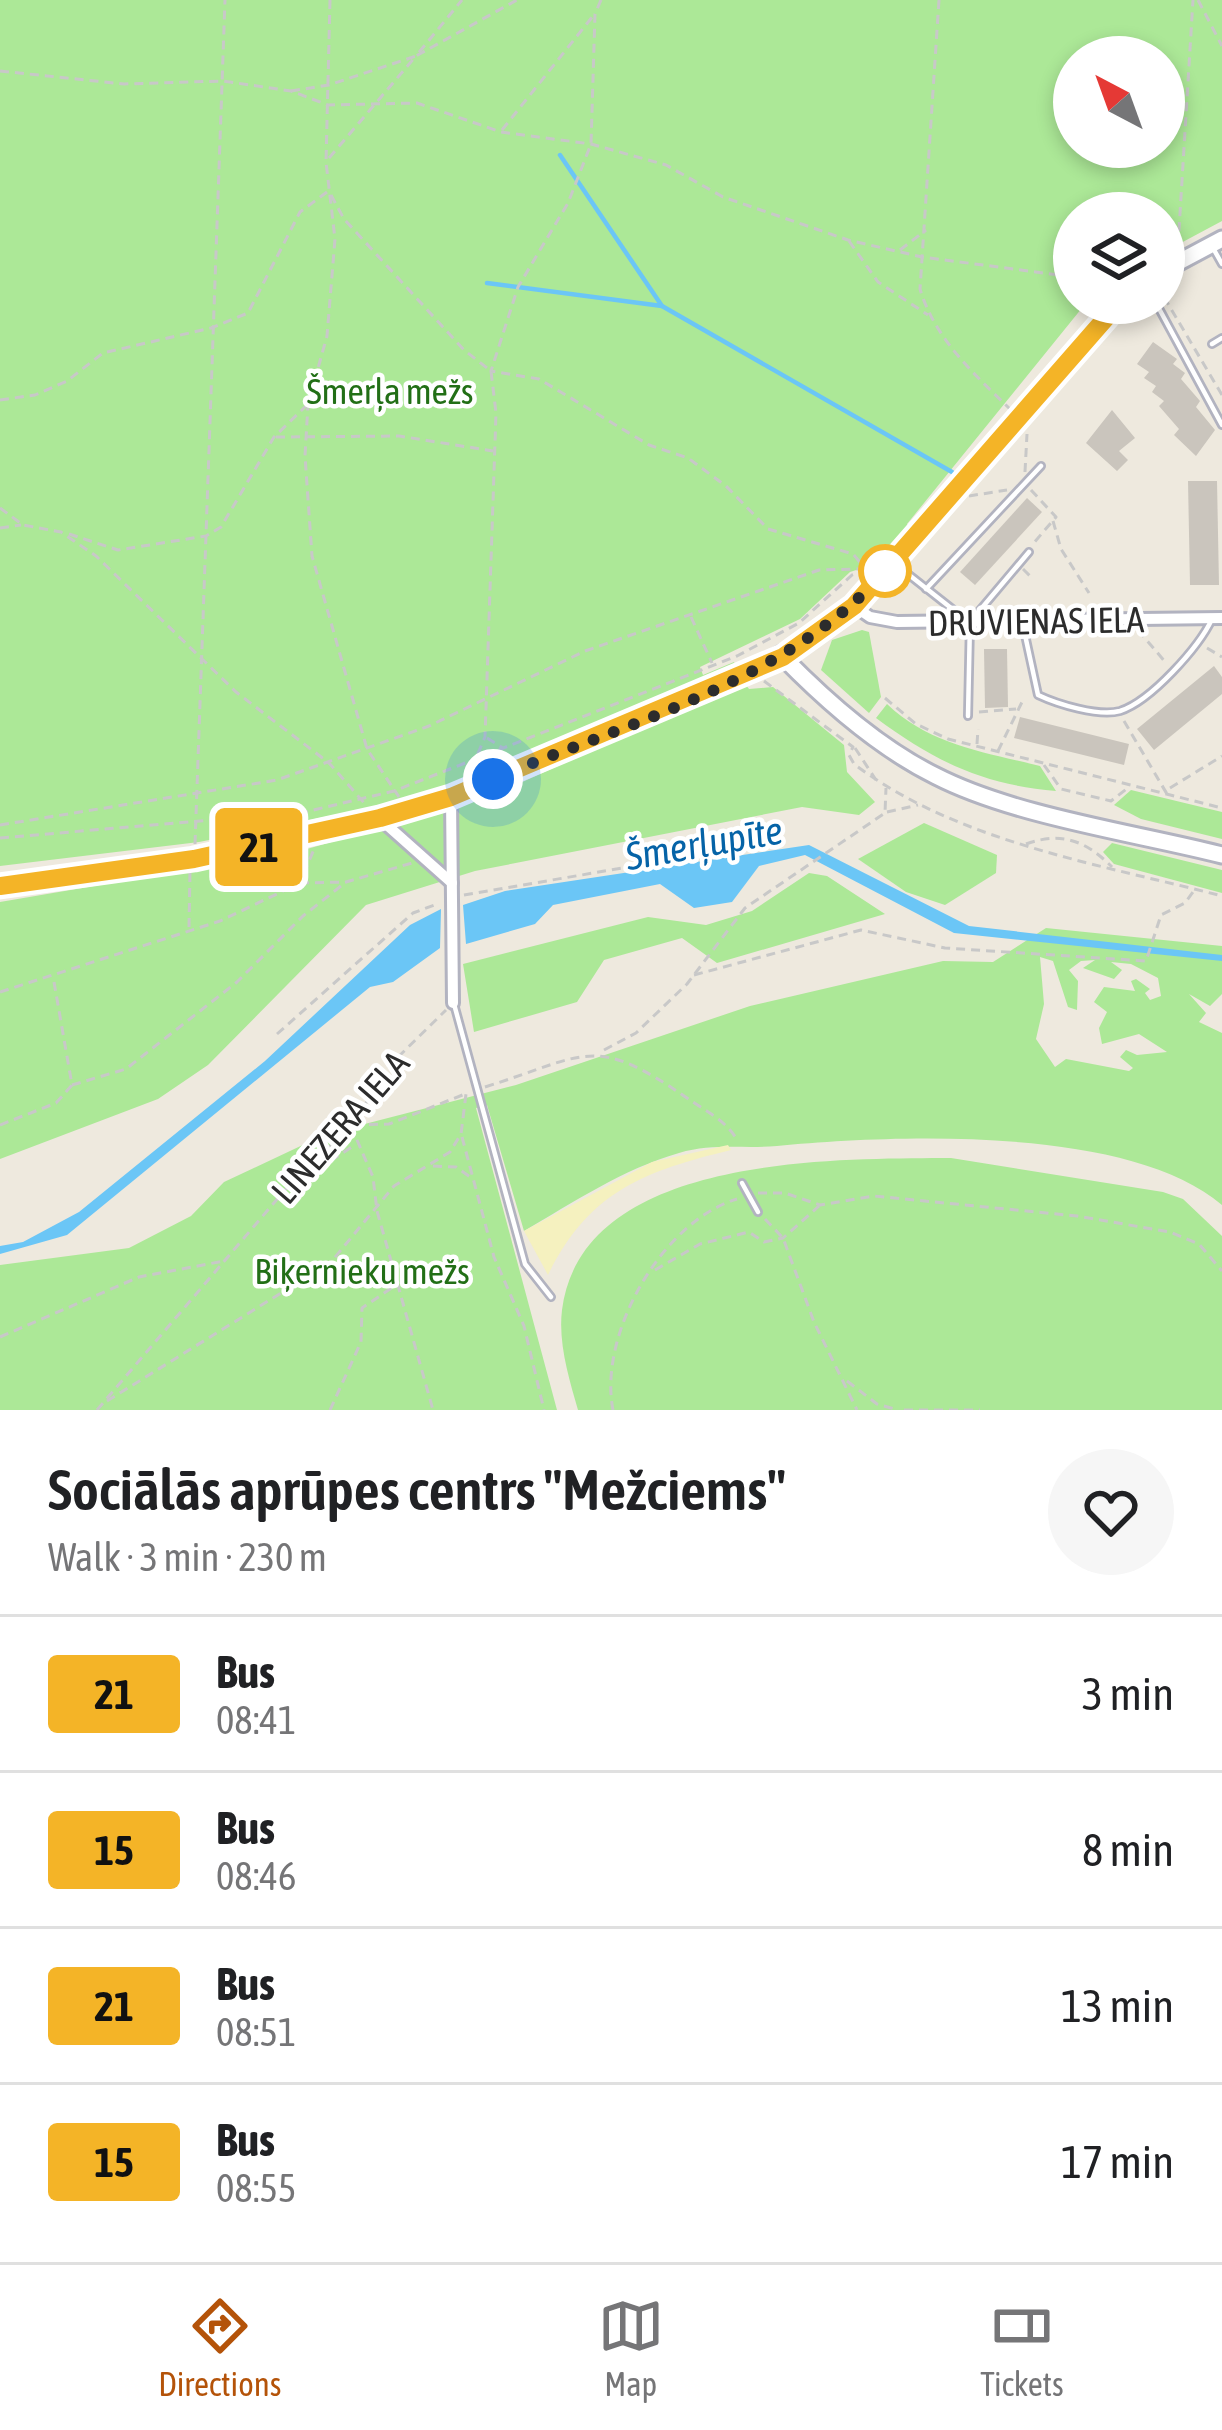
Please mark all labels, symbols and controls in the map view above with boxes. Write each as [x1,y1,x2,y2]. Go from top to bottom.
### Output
north arrow [1053,36,1185,168]
map controls [1053,36,1185,324]
button: layers [1053,192,1185,324]
park label: Šmerļa mežs [306,370,474,412]
unlabelled marker [860,546,910,596]
street label: DRUVIENAS IELA [927,598,1145,644]
your location [463,749,523,809]
line badge: 21 [205,808,313,886]
water label: Šmerļupīte [621,808,786,880]
text: 21 [239,823,279,871]
street label: LINEZERA IELA [263,1042,418,1212]
park label: Biķernieku mežs [254,1250,470,1292]
button: heart [1048,1449,1174,1575]
text: Sociālās aprūpes centrs "Mežciems" [48,1457,786,1522]
text: Walk · 3 min · 230 m [48,1535,327,1579]
text: Bus [216,1646,275,1698]
text: 3 min [1082,1668,1174,1720]
text: 21 [94,1670,134,1718]
text: 08:41 [216,1698,296,1742]
text: Bus [216,1802,275,1854]
text: 8 min [1082,1824,1174,1876]
text: 15 [94,1826,134,1874]
text: 08:46 [216,1854,296,1898]
text: Bus [216,1958,275,2010]
text: 13 min [1061,1980,1174,2032]
text: 21 [94,1982,134,2030]
text: 08:51 [216,2010,296,2054]
text: Bus [216,2114,275,2166]
text: 17 min [1061,2136,1174,2188]
text: 15 [94,2138,134,2186]
text: 08:55 [216,2166,296,2210]
tab: Directions [158,2293,281,2403]
tab: Map [598,2293,664,2403]
tab: Tickets [980,2293,1064,2403]

